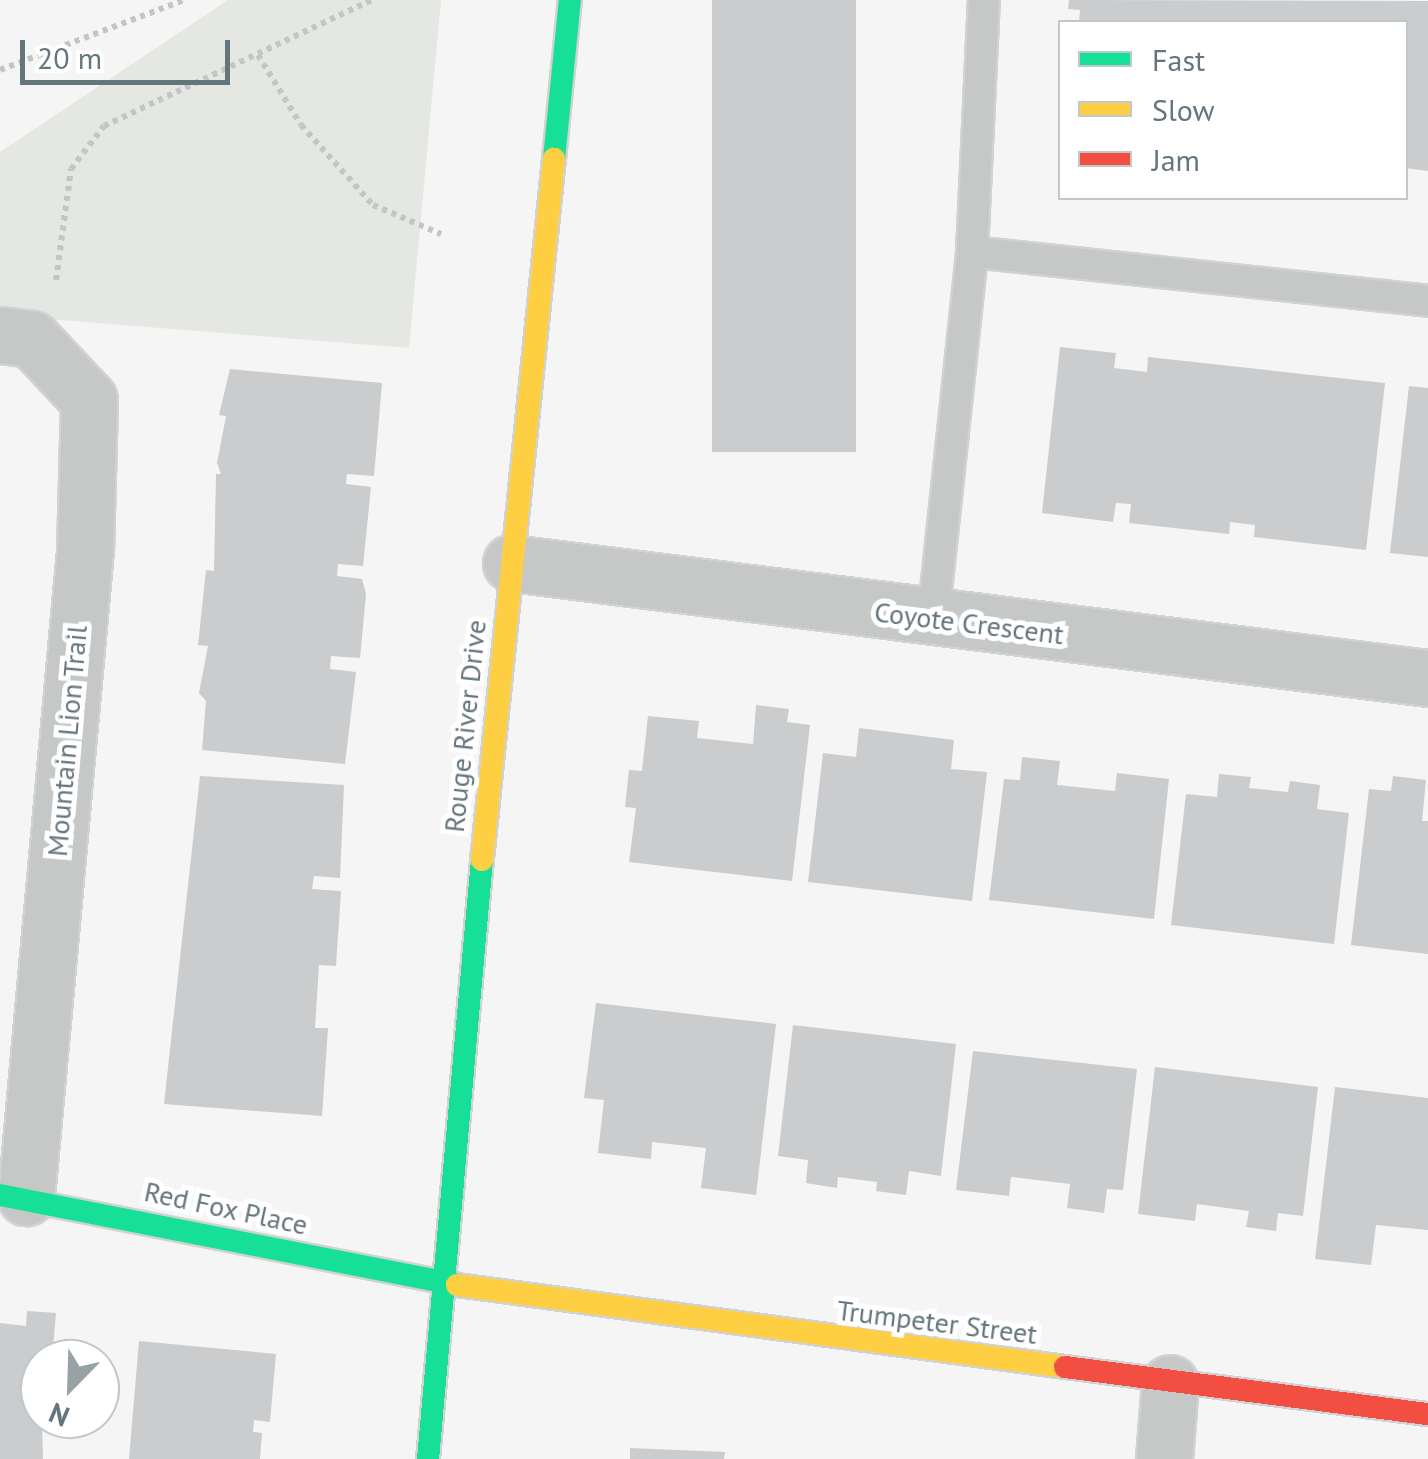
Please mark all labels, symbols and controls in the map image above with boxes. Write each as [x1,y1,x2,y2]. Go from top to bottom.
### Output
scale bar [25,20,235,82]
legend [1058,20,1408,200]
text: 20 m [37,38,102,77]
text: Fast [1152,40,1205,79]
text: Slow [1152,90,1215,129]
text: Jam [1152,140,1200,179]
street label: Coyote Crescent [872,595,1066,651]
street label: Rouge River Drive [437,618,493,834]
street label: Mountain Lion Trail [40,624,94,858]
street label: Red Fox Place [141,1174,311,1242]
street label: Trumpeter Street [835,1293,1039,1351]
north arrow [20,1339,120,1439]
text: N [43,1395,75,1436]

